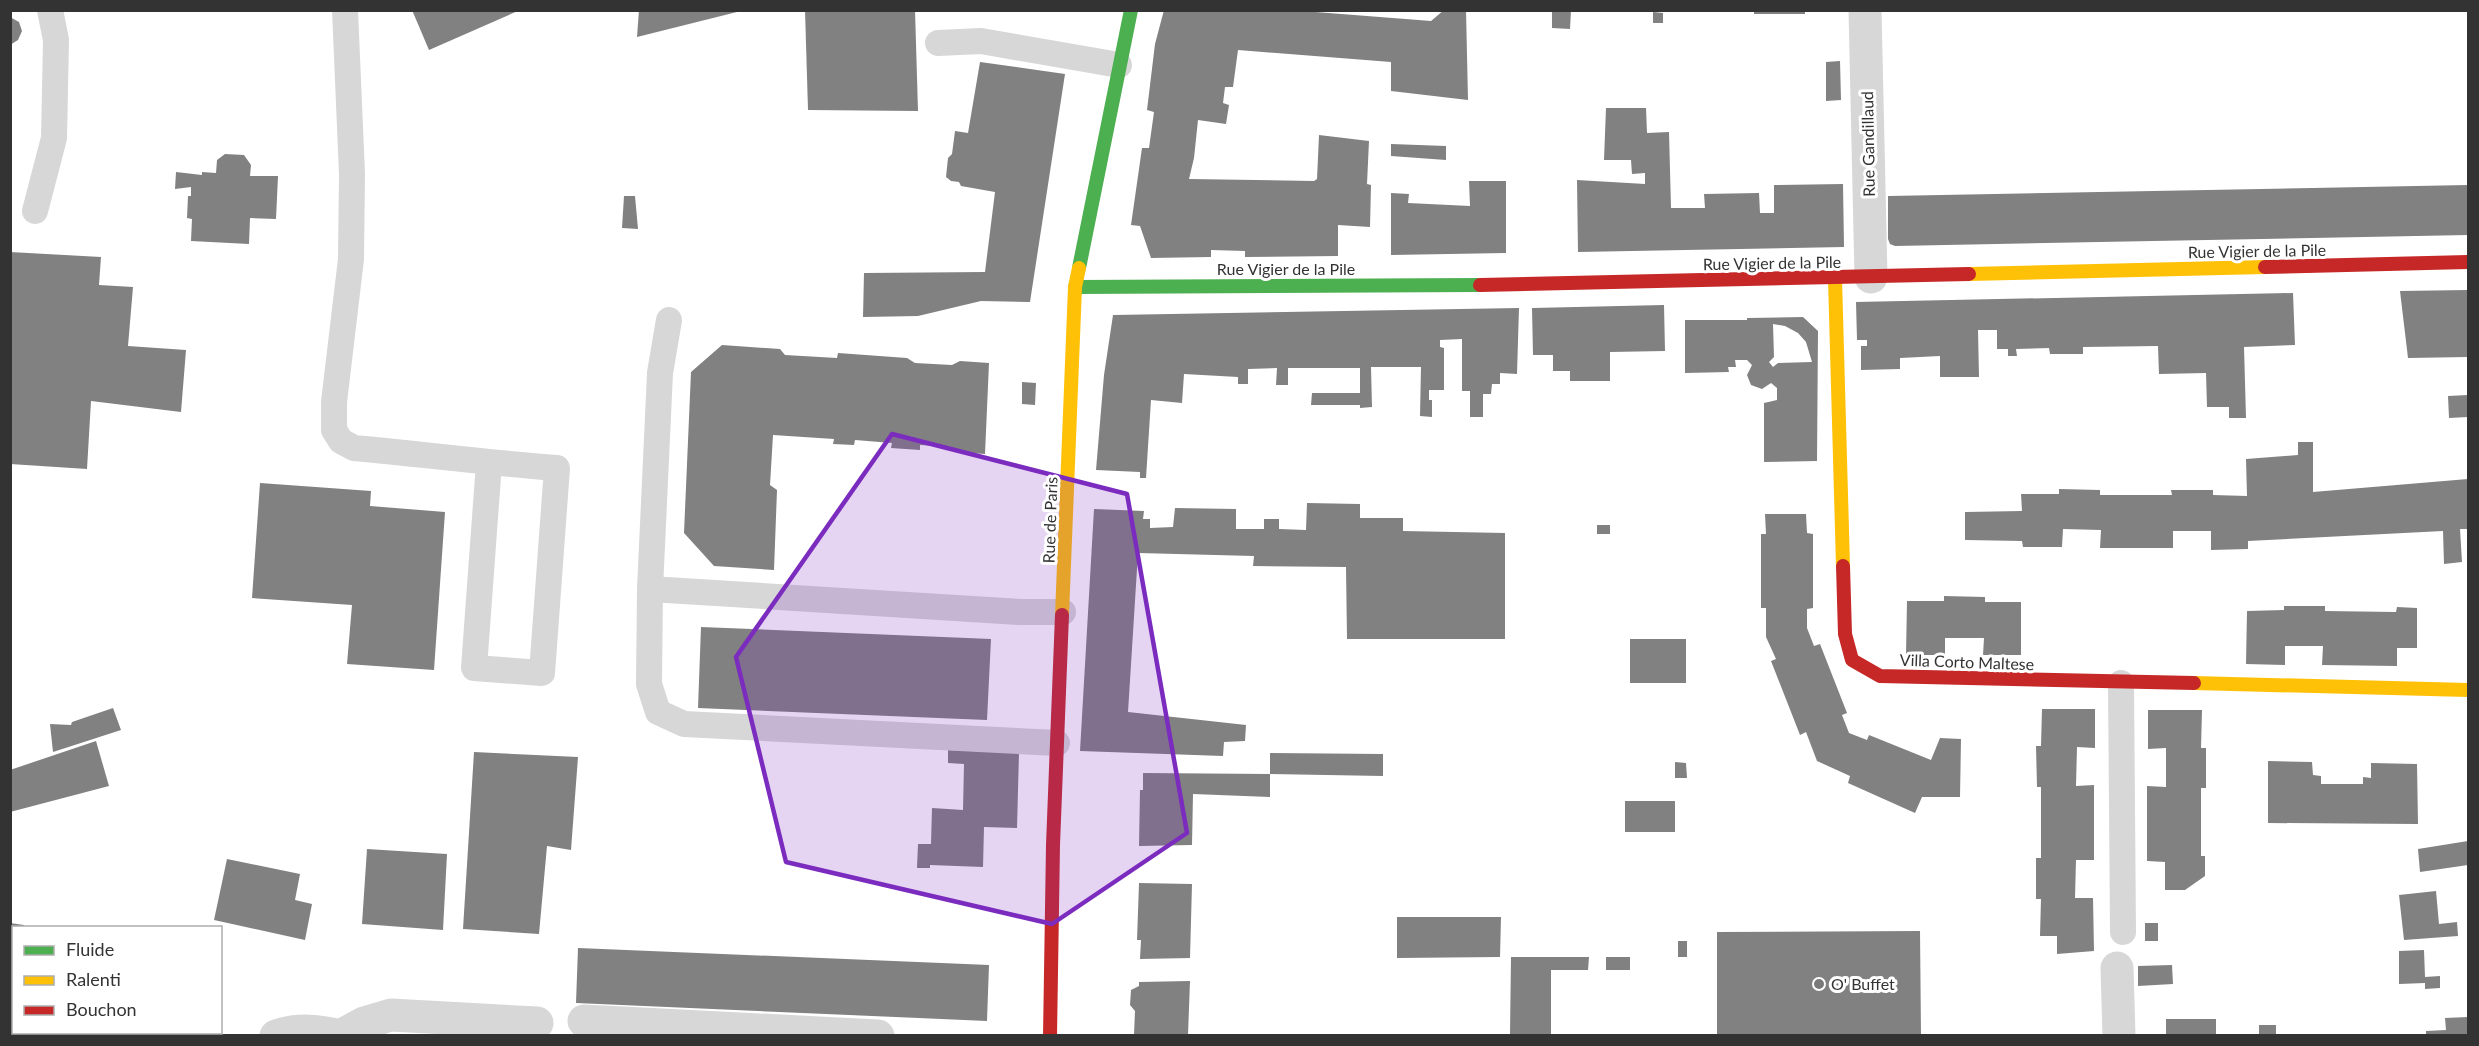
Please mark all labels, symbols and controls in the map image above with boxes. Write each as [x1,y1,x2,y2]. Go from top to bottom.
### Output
street label: Rue Gandillaud [1857,91,1878,197]
street label: Rue Vigier de la Pile [2188,240,2326,261]
street label: Rue Vigier de la Pile [1703,252,1841,273]
street label: Rue Vigier de la Pile [1217,259,1355,278]
street label: Rue de Paris [1038,476,1061,564]
street label: Villa Corto Maltese [1900,650,2035,673]
legend [12,926,222,1034]
text: Fluide [66,938,114,960]
text: Ralenti [66,968,121,990]
place label: O' Buffet [1831,974,1895,993]
marker: O' Buffet [1812,977,1826,991]
text: Bouchon [66,998,137,1020]

